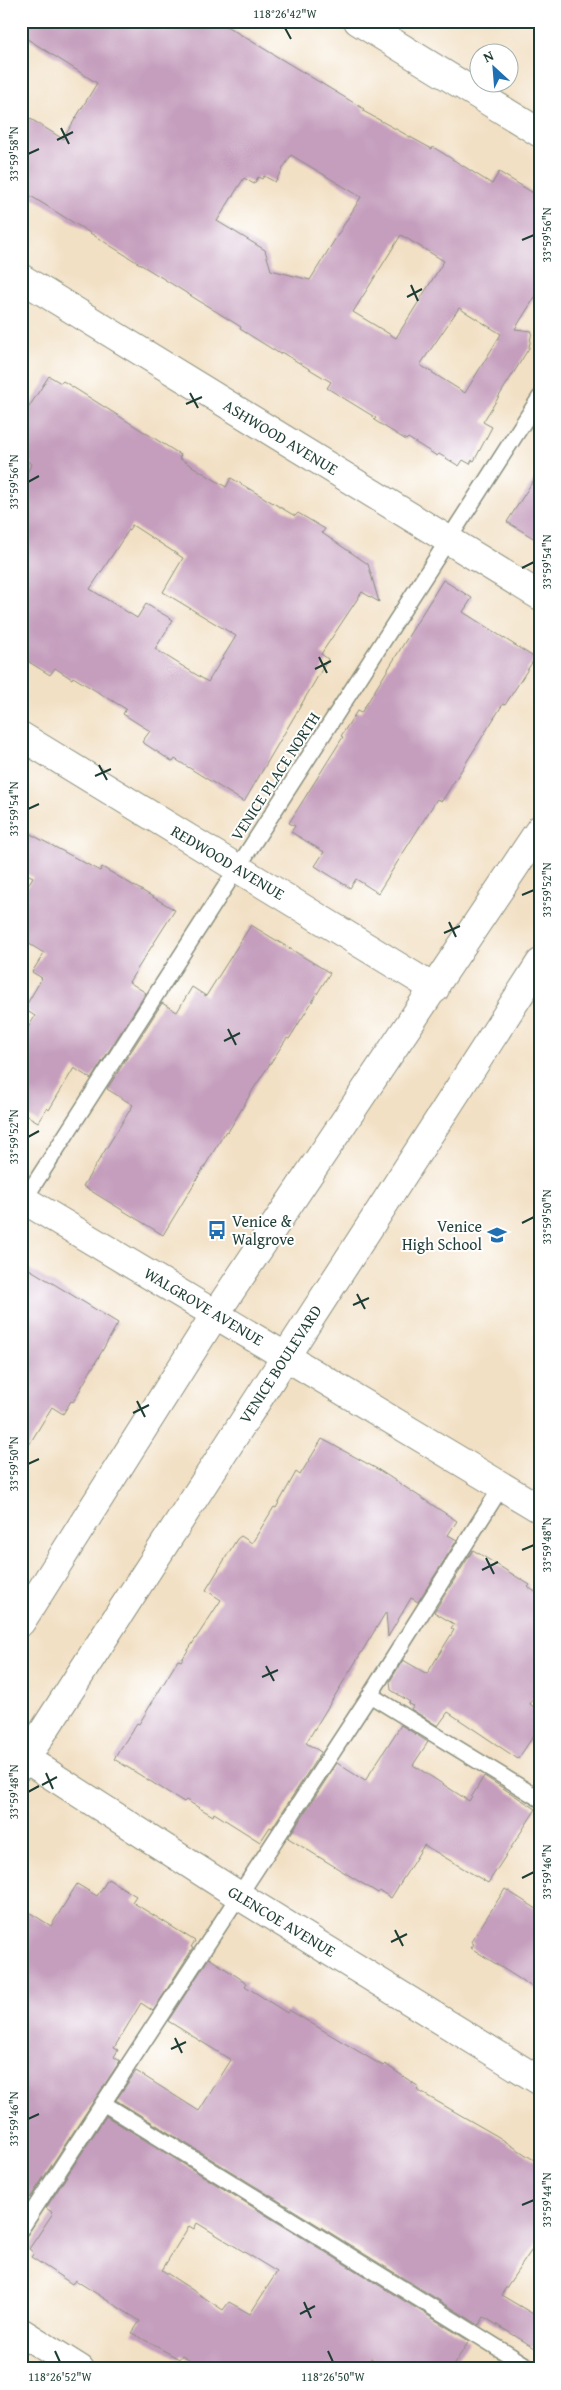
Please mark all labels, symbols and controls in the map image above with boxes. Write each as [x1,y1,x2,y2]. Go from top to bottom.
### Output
text: 118°26'42"W [253,5,317,22]
north arrow [468,42,518,92]
text: N [480,45,497,67]
text: 33°59'58"N [5,126,22,182]
text: 33°59'56"N [538,207,555,263]
street label: ASHWOOD AVENUE [219,393,343,481]
text: 33°59'56"N [5,454,22,510]
text: 33°59'54"N [538,534,555,590]
street label: VENICE PLACE NORTH [224,707,326,845]
text: 33°59'54"N [5,781,22,837]
street label: REDWOOD AVENUE [167,819,289,905]
text: 33°59'52"N [538,862,555,918]
text: 33°59'52"N [5,1109,22,1165]
text: 33°59'50"N [538,1189,555,1245]
place label: Venice & Walgrove [232,1209,294,1251]
place label: Venice High School [402,1214,483,1256]
bus stop icon: Venice & Walgrove [206,1219,228,1241]
school or university icon: Venice High School [486,1224,508,1246]
street label: WALGROVE AVENUE [140,1261,268,1351]
street label: VENICE BOULEVARD [233,1300,328,1428]
text: 33°59'50"N [5,1436,22,1492]
text: 33°59'48"N [538,1517,555,1573]
text: 33°59'48"N [5,1764,22,1820]
text: 33°59'46"N [538,1844,555,1900]
street label: GLENCOE AVENUE [224,1879,340,1963]
text: 33°59'46"N [5,2091,22,2147]
text: 33°59'44"N [538,2172,555,2228]
text: 118°26'52"W [28,2368,92,2385]
text: 118°26'50"W [301,2368,365,2385]

